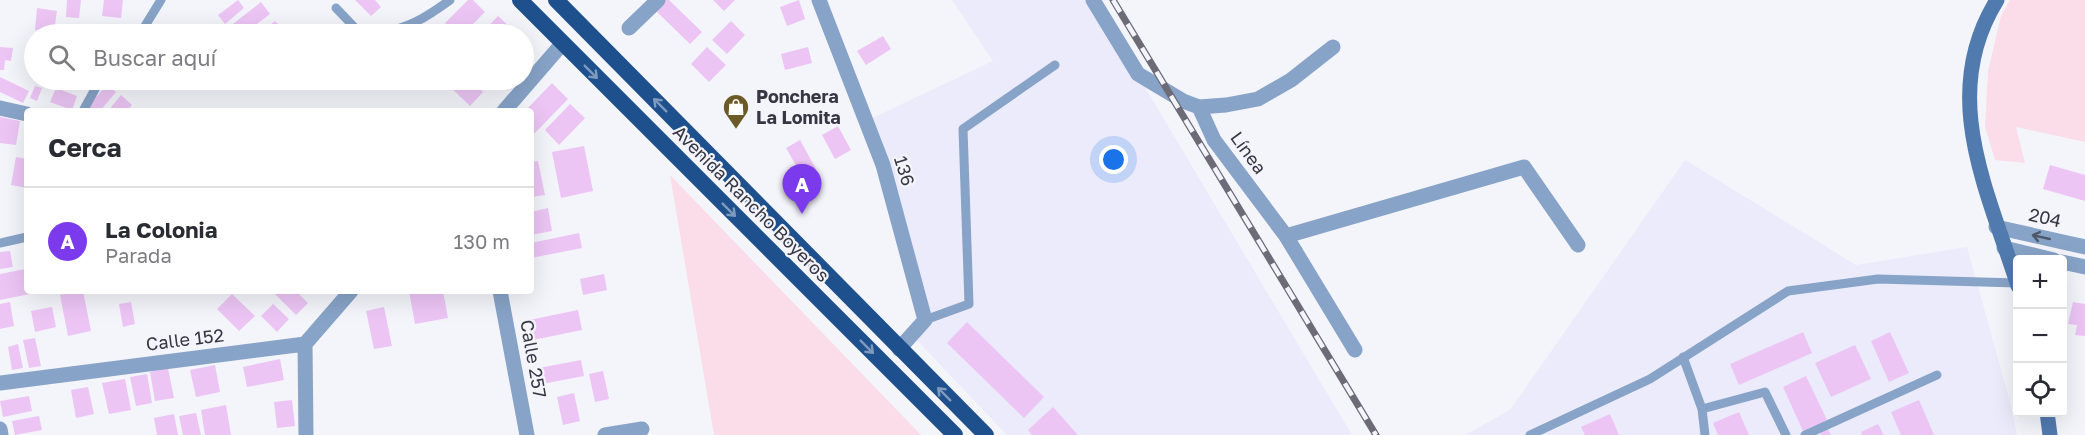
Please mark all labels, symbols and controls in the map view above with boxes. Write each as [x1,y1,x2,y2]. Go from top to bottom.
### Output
search box [24,24,534,90]
icon: search [45,41,78,74]
text: Buscar aquí [93,44,216,71]
one-way arrow [583,65,598,79]
place label: Ponchera La Lomita [756,85,841,128]
shop icon: Ponchera La Lomita [721,92,751,130]
one-way arrow [652,98,667,113]
street label: Avenida Rancho Boyeros [668,121,834,287]
street label: Línea [1226,127,1271,178]
text: Cerca [48,132,122,163]
your location [1099,145,1128,174]
street label: 136 [890,153,920,188]
pin: A [782,164,822,214]
one-way arrow [721,202,736,217]
street label: 204 [2027,203,2064,231]
text: La Colonia [105,216,217,243]
text: A [60,229,75,253]
text: 130 m [454,229,510,253]
one-way arrow [2031,230,2050,242]
text: Parada [105,243,172,267]
map controls [2013,255,2067,417]
button: + [2013,255,2067,309]
button: − [2013,309,2067,363]
street label: Calle 257 [516,318,552,400]
street label: Calle 152 [145,323,225,355]
one-way arrow [860,340,874,355]
button: locate [2013,363,2067,417]
one-way arrow [937,386,951,401]

